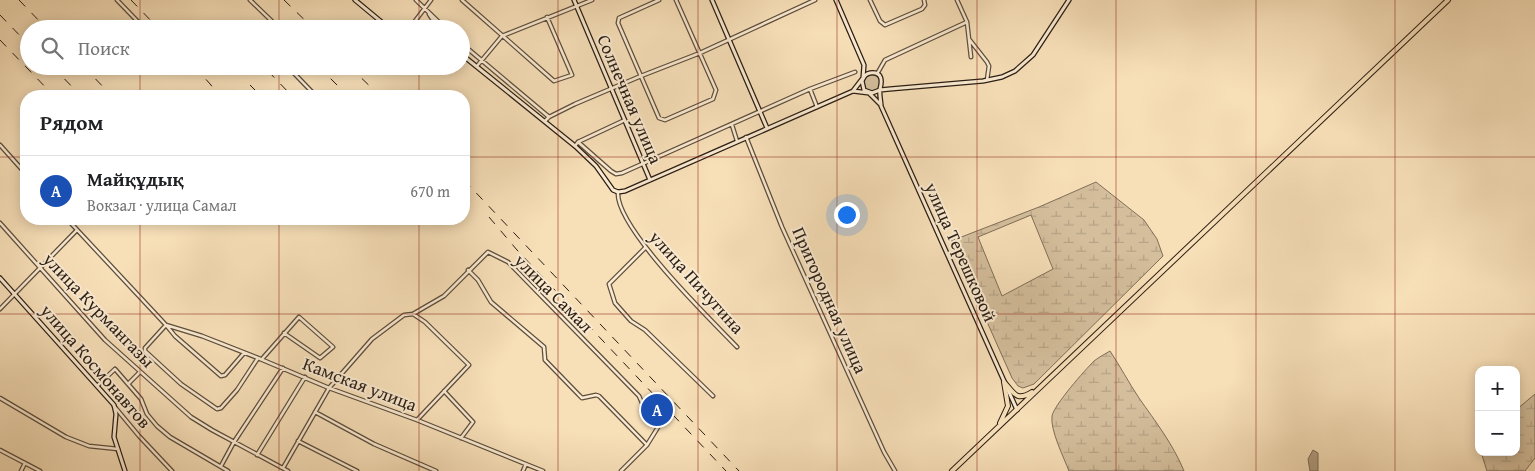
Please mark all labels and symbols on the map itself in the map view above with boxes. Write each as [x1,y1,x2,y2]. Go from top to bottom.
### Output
street label: Солнечная улица [591,30,670,168]
street label: улица Терешковой [918,177,1004,326]
your location [834,202,860,228]
street label: Пригородная улица [785,222,875,378]
street label: улица Пичугина [642,224,751,340]
street label: улица Курмангазы [36,246,161,374]
street label: улица Самал [508,247,600,339]
street label: улица Космонавтов [34,297,158,434]
street label: Камская улица [299,350,421,418]
pin: A [641,391,673,429]

